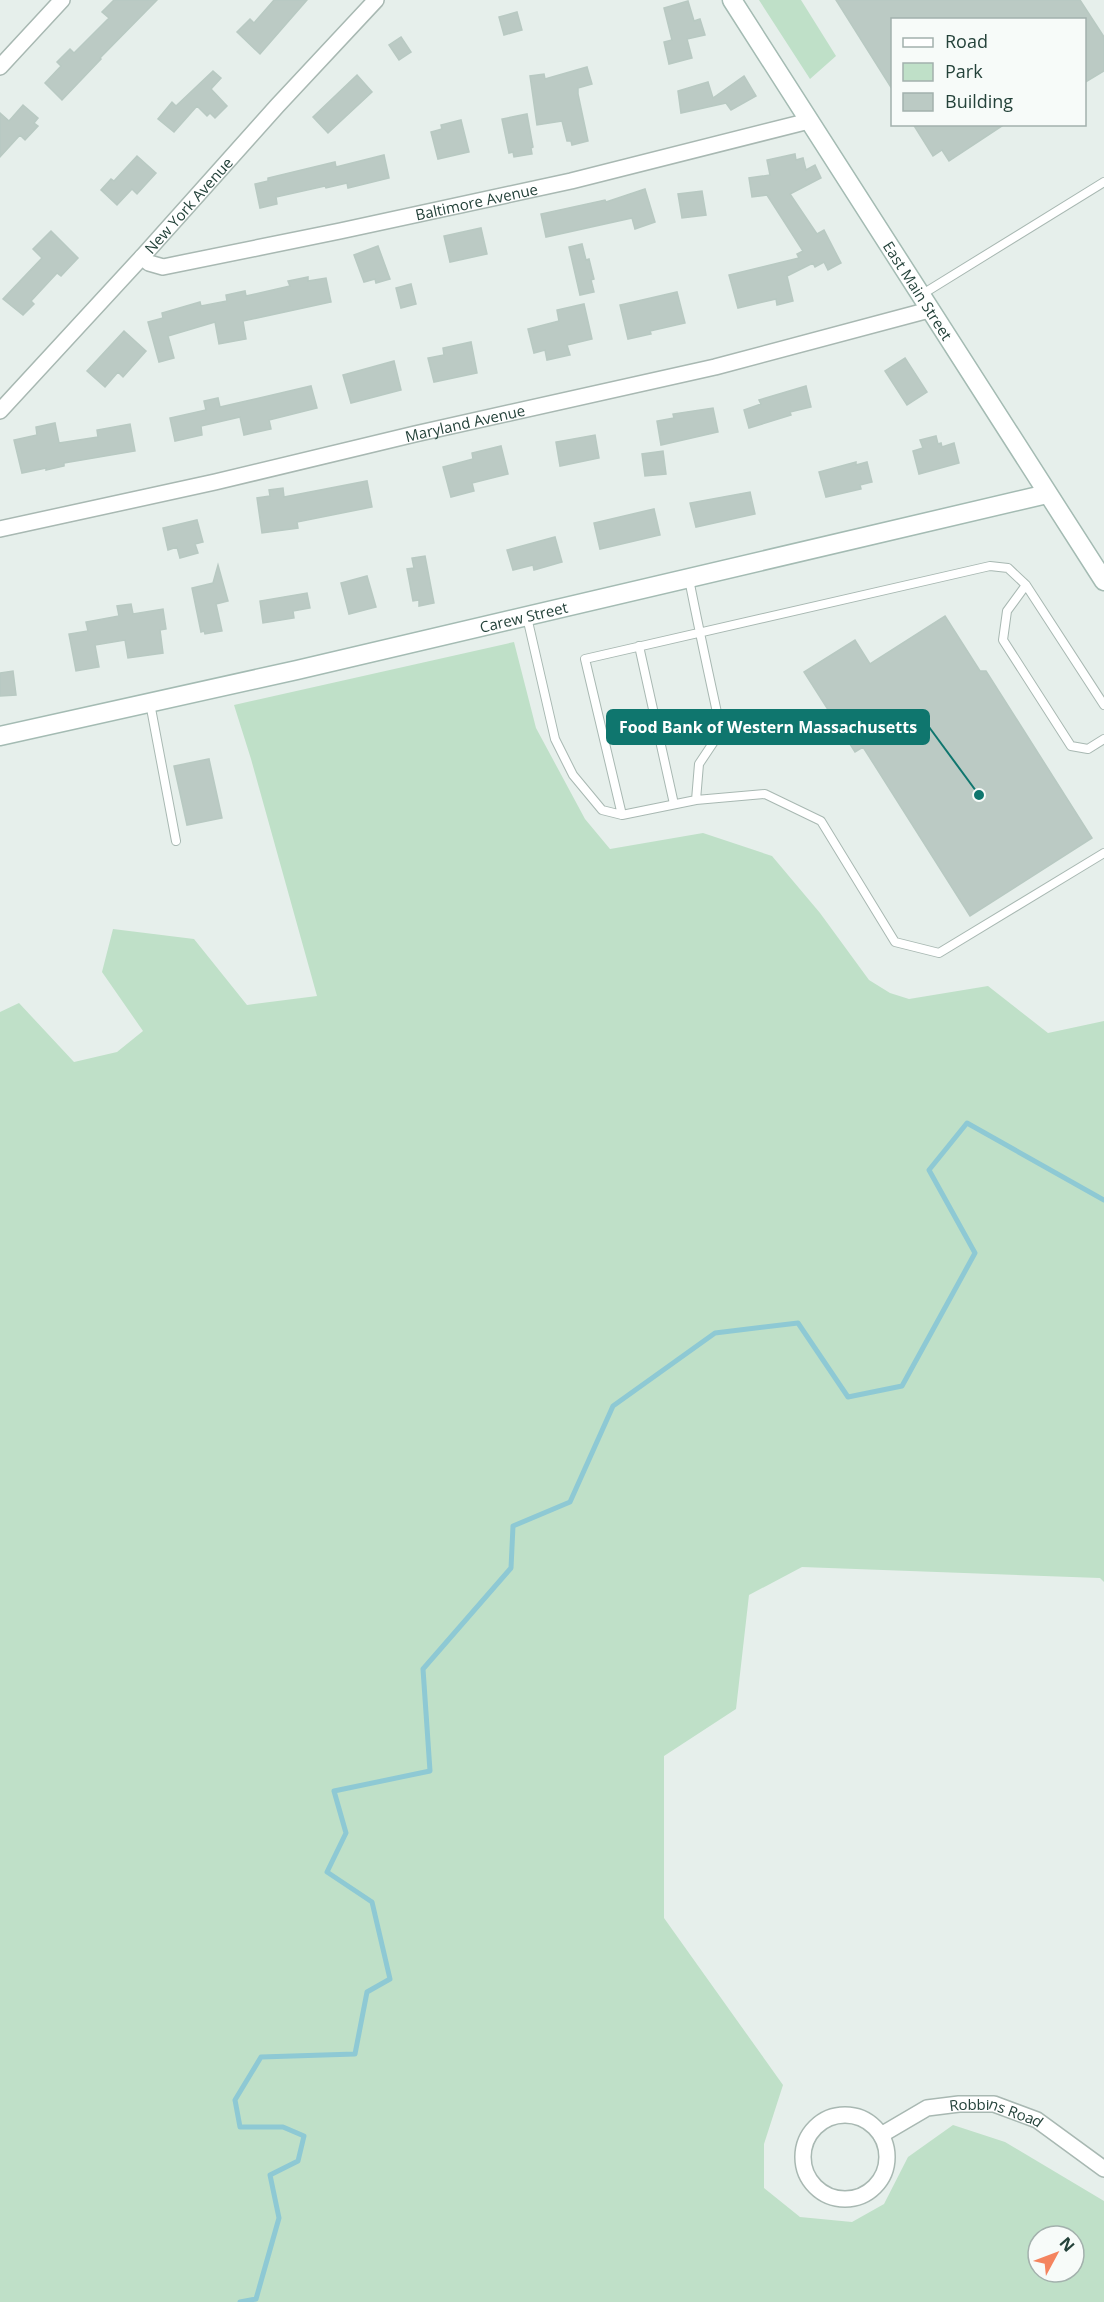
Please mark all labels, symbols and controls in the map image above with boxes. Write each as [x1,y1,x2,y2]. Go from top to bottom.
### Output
legend [891,18,1086,126]
text: Road [945,29,988,53]
text: Park [945,59,983,83]
text: Building [945,89,1013,113]
street label: New York Avenue [140,153,237,258]
street label: Baltimore Avenue [413,179,539,224]
street label: East Main Street [879,237,957,344]
street label: Maryland Avenue [403,400,527,446]
street label: Carew Street [478,597,570,637]
callout: Food Bank of Western Massachusetts [607,710,929,744]
text: Food Bank of Western Massachusetts [619,716,917,738]
street label: Robbins Road [948,2093,1048,2132]
north arrow [1026,2224,1086,2284]
text: N [1055,2232,1080,2256]

